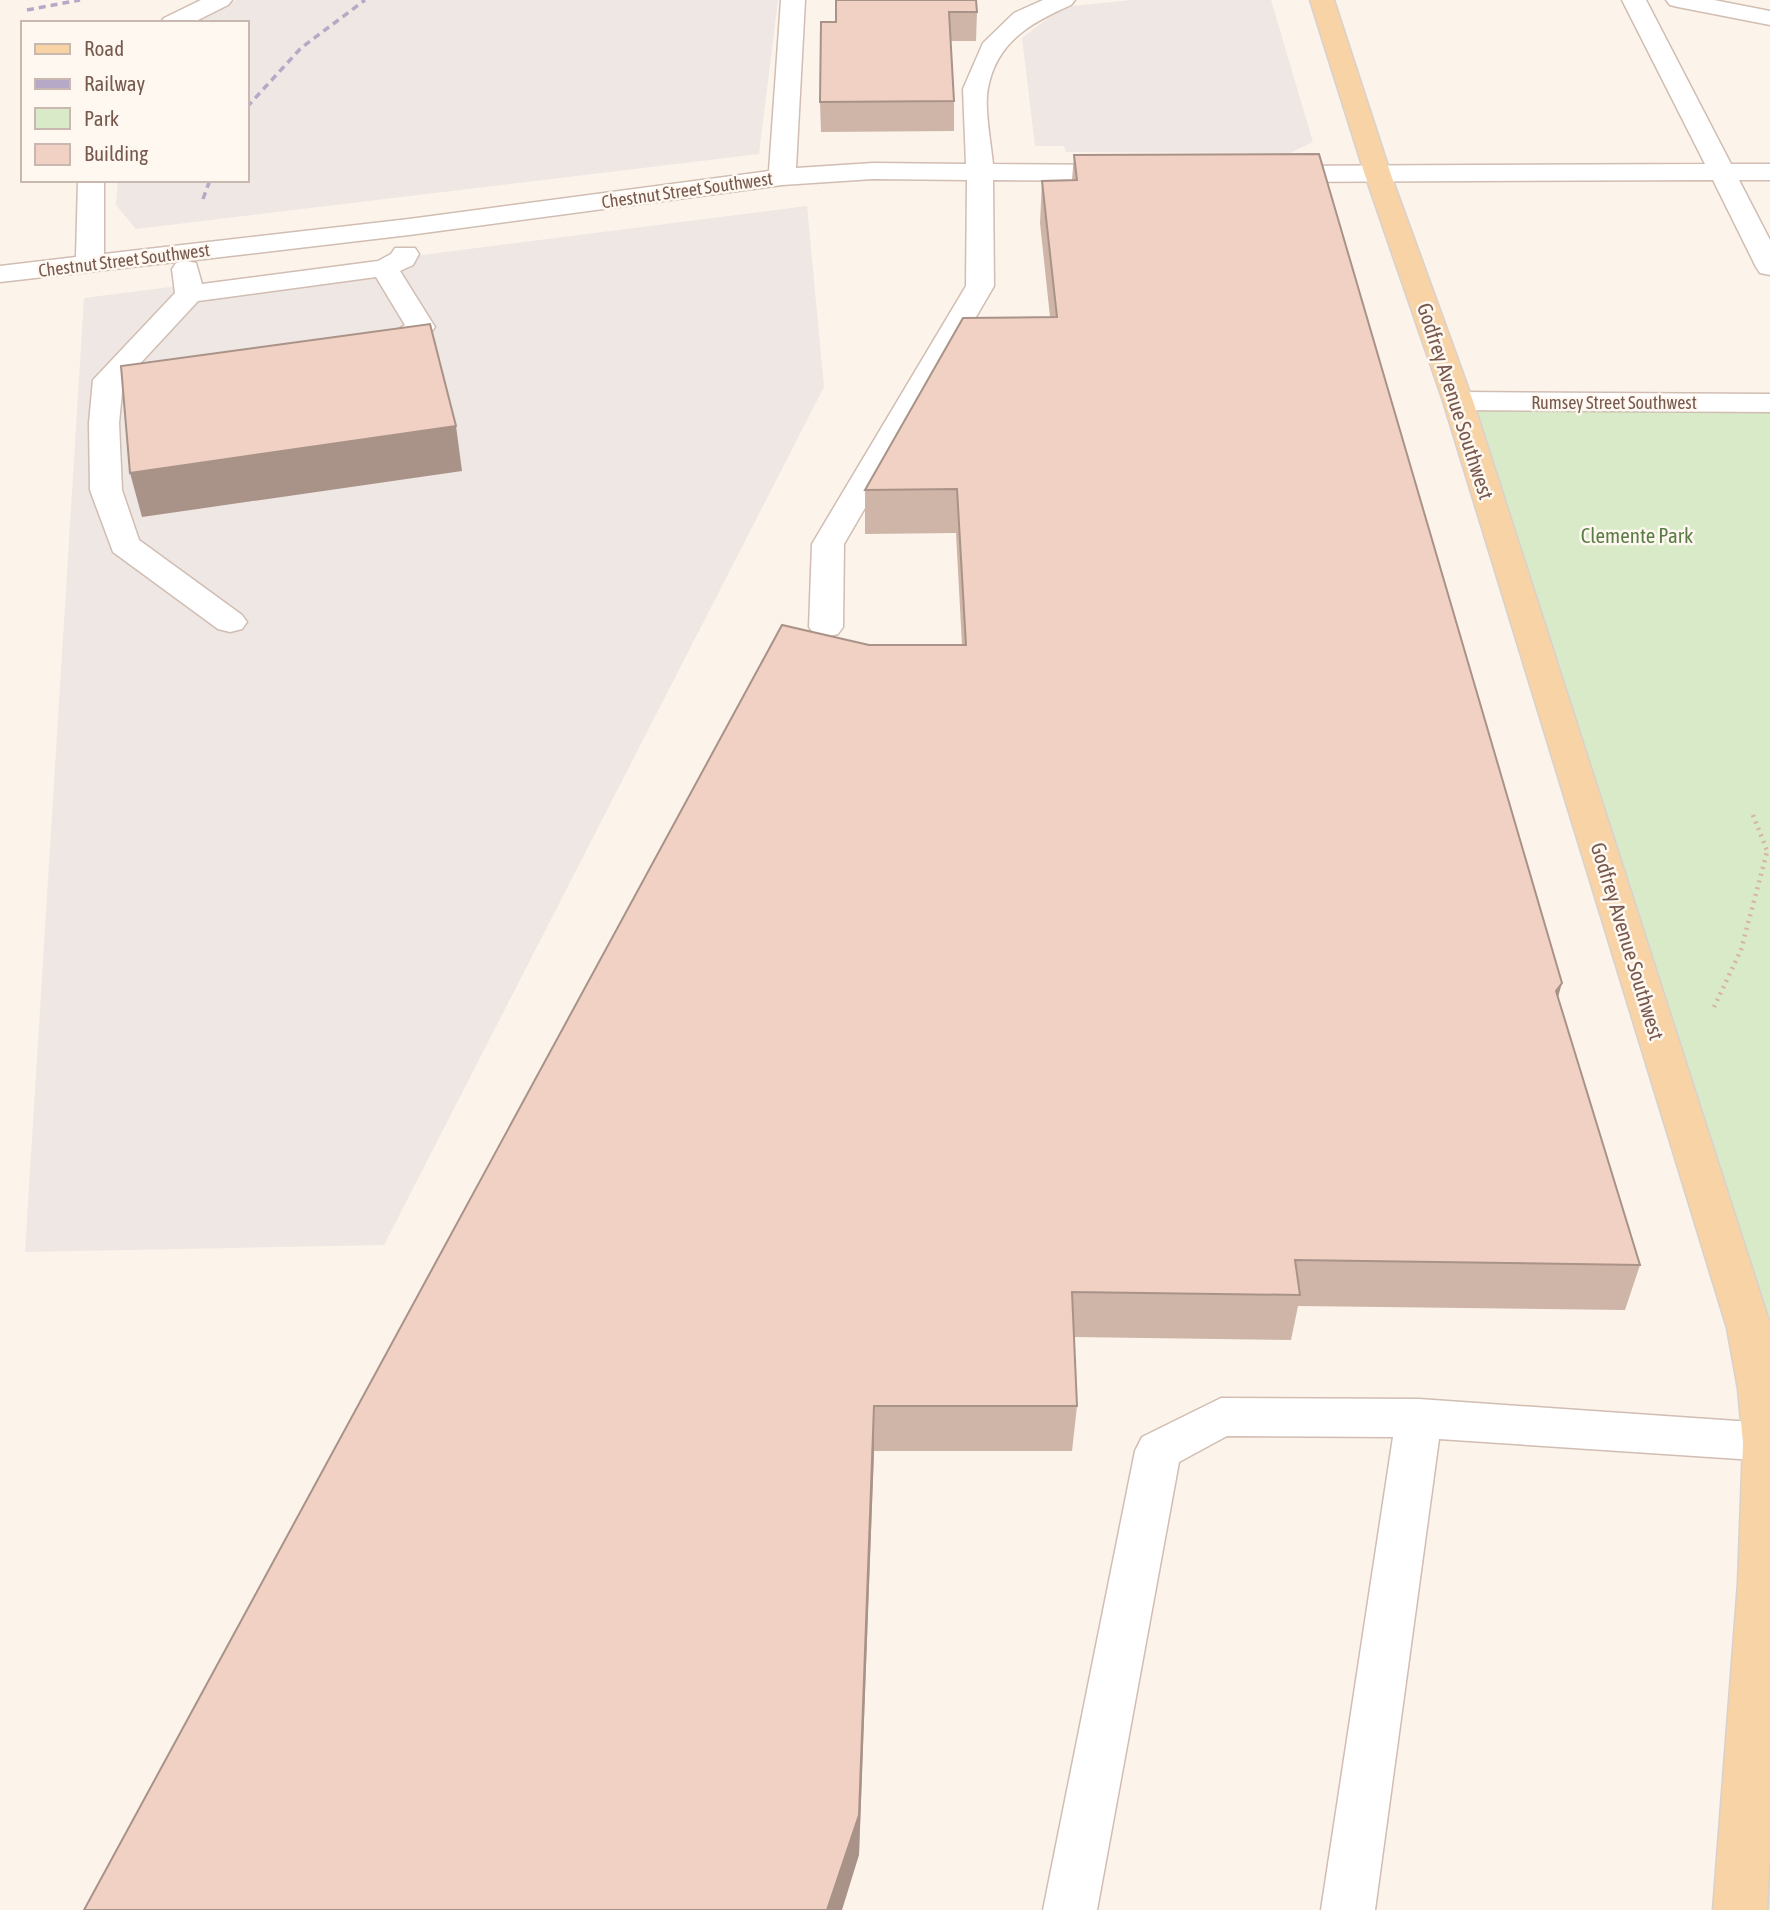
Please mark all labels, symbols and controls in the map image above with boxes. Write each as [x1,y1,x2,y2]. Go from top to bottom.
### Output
legend [21,21,248,182]
text: Road [84,36,124,60]
text: Railway [84,71,146,95]
text: Park [84,106,119,130]
text: Building [84,141,148,165]
street label: Chestnut Street Southwest [600,168,774,212]
street label: Chestnut Street Southwest [37,239,211,281]
street label: Godfrey Avenue Southwest [1413,300,1499,502]
street label: Rumsey Street Southwest [1531,392,1697,413]
park label: Clemente Park [1581,523,1693,547]
street label: Godfrey Avenue Southwest [1587,839,1669,1043]

